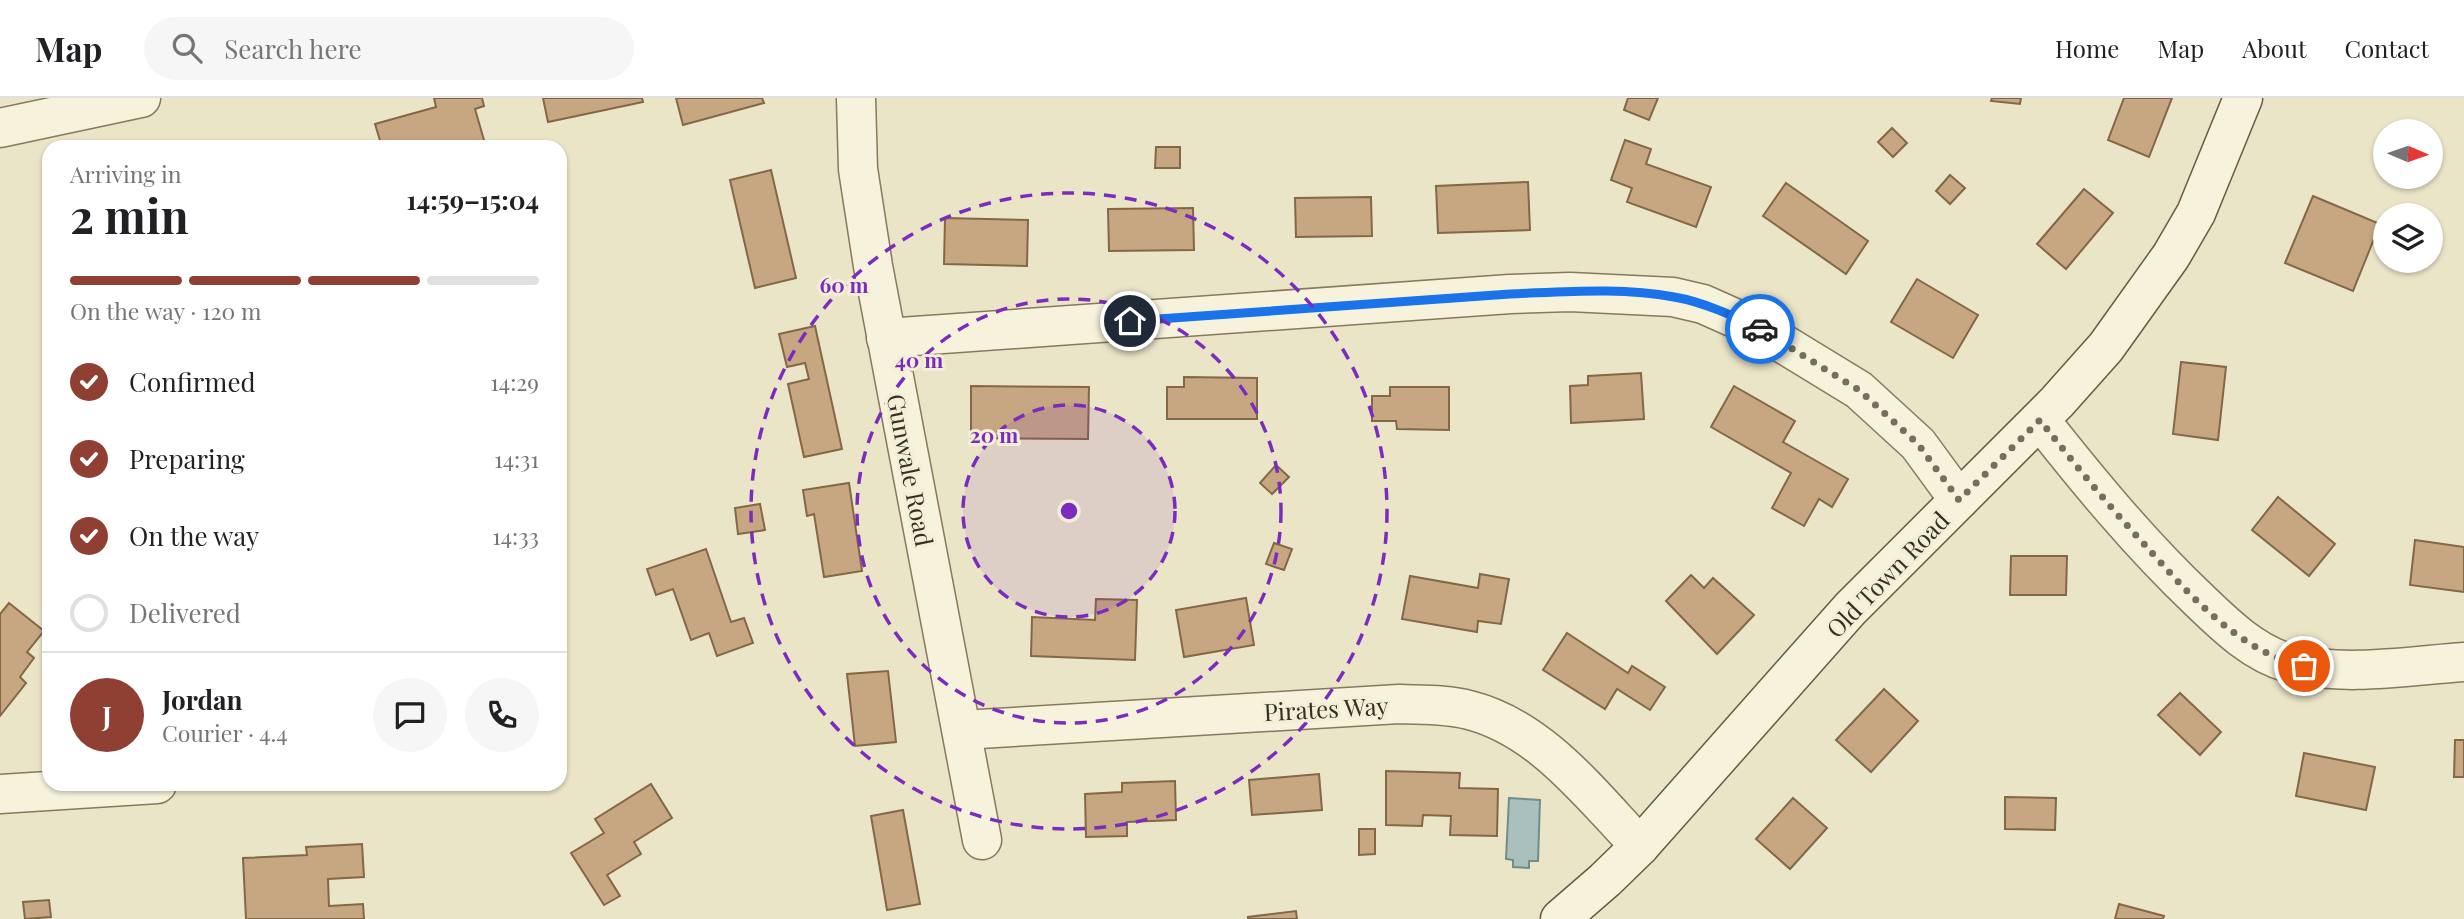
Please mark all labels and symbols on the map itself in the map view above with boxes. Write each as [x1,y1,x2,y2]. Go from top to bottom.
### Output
north arrow [2373,119,2443,189]
text: 60 m [819,270,869,298]
pin [1100,291,1160,351]
courier [1725,294,1795,364]
text: 40 m [895,345,943,373]
street label: Gunwale Road [881,391,941,549]
text: 20 m [970,420,1018,448]
centre of rings [1057,499,1081,523]
street label: Old Town Road [1819,504,1955,644]
pin [2274,636,2334,696]
street label: Pirates Way [1263,689,1389,727]

